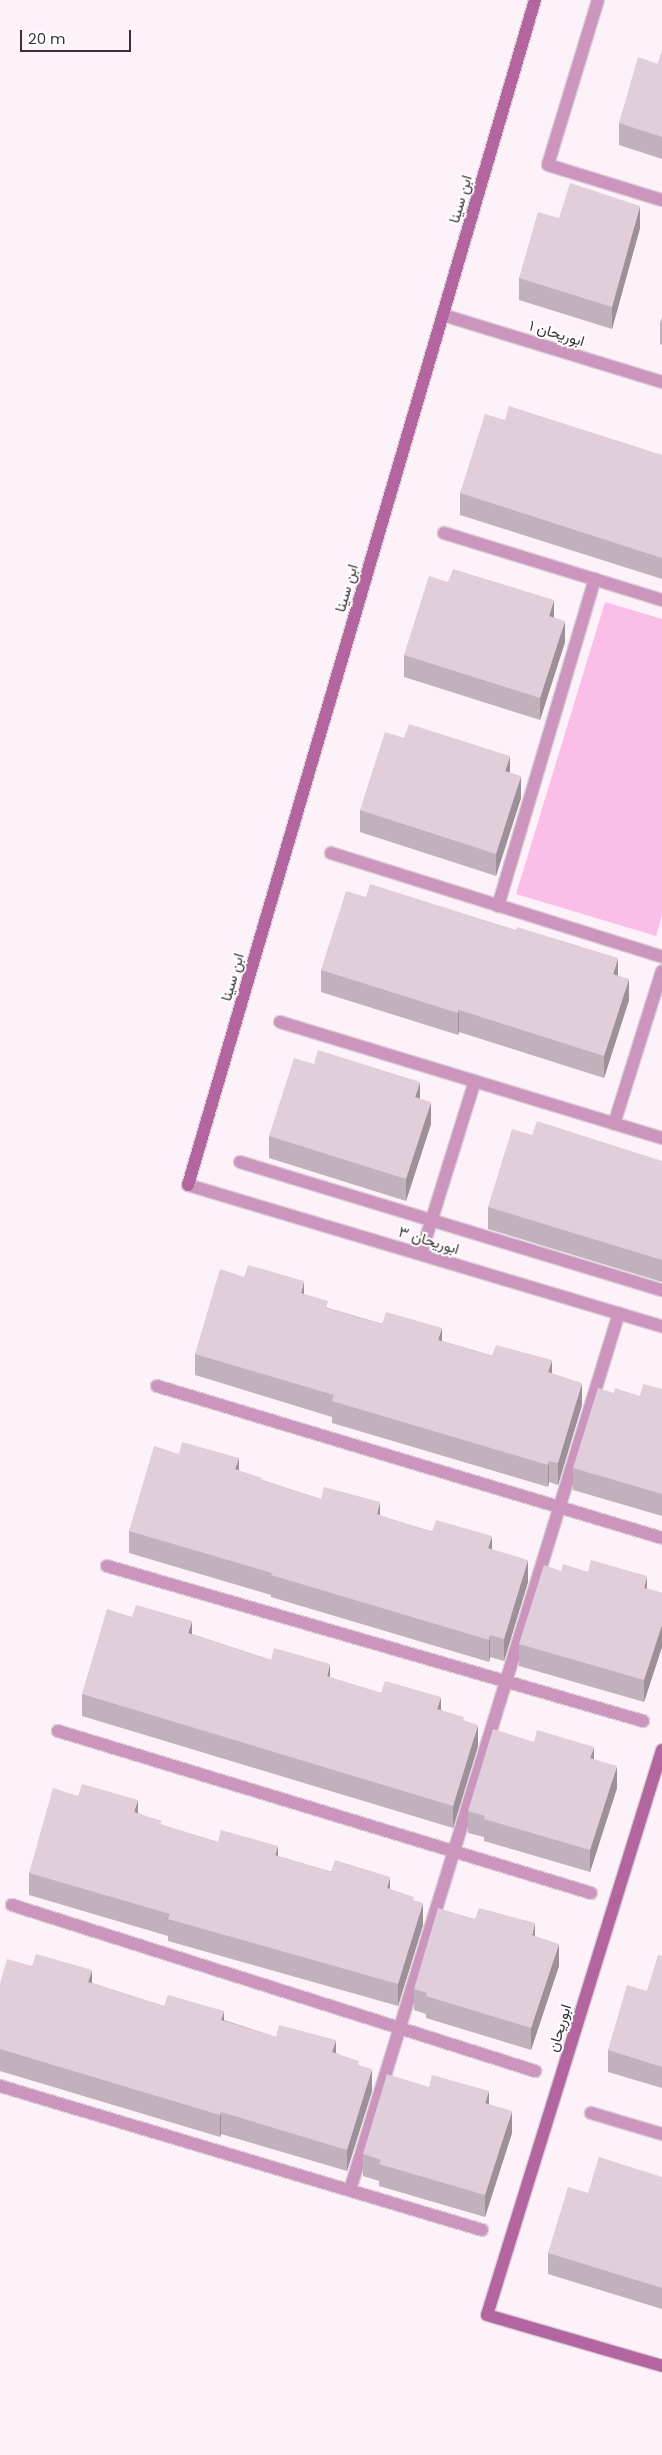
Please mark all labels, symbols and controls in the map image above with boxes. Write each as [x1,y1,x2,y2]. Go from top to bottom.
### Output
scale bar [22,20,134,52]
text: 20 m [28,28,66,49]
street label: ابن سینا [445,173,475,225]
street label: ابوریحان ۱ [527,316,587,350]
street label: ابن سینا [331,562,361,614]
street label: ابن سینا [217,951,247,1003]
street label: ابوریحان ۳ [396,1222,462,1258]
street label: ابوریحان [543,2002,575,2054]

